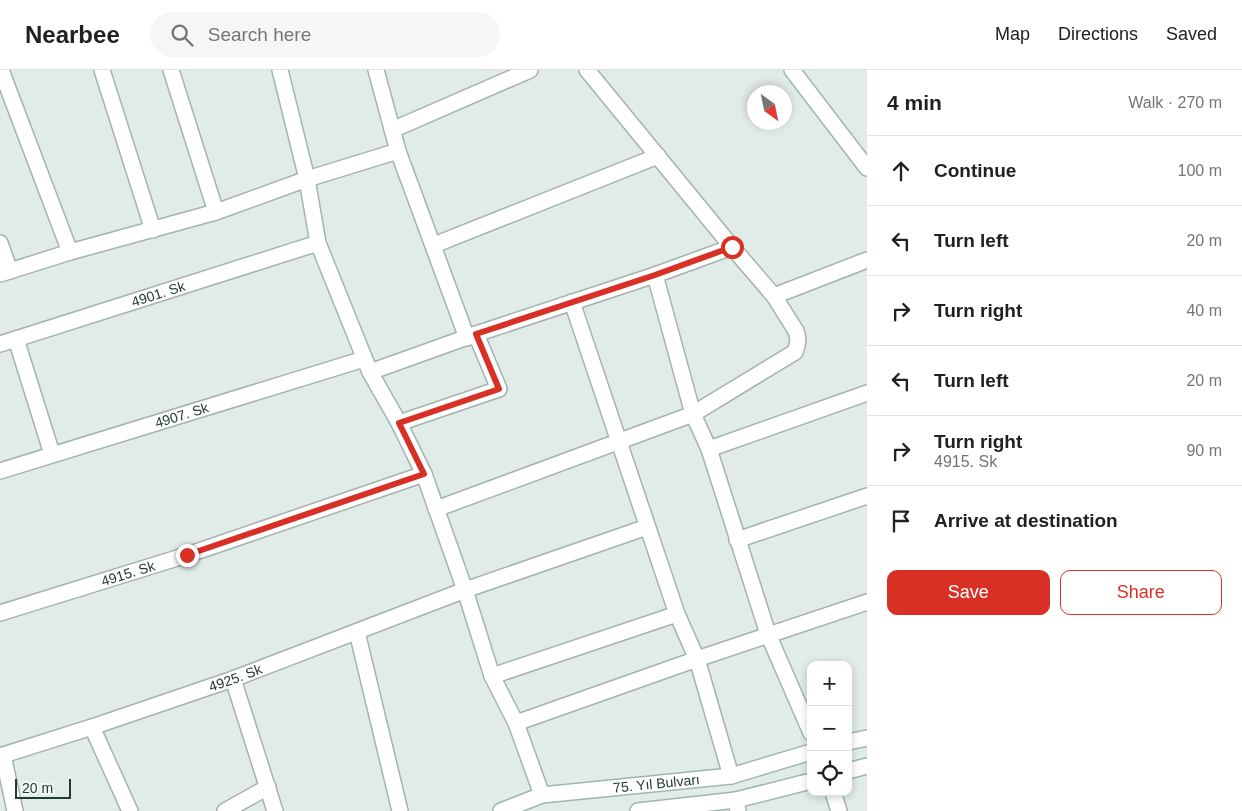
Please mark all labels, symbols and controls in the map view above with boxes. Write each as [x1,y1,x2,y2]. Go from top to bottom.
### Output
search box [150,12,500,57]
text: Nearbee [25,21,120,48]
icon: search [168,21,196,49]
text: Search here [208,24,311,45]
text: Map [995,24,1030,44]
text: Directions [1058,24,1138,44]
text: Saved [1166,24,1217,44]
north arrow [747,85,792,130]
text: 4 min [887,91,942,114]
text: Walk · 270 m [1128,94,1222,111]
icon: ahead [887,157,915,185]
text: Continue [934,160,1016,181]
text: 100 m [1178,162,1222,179]
icon: left [887,227,915,255]
text: Turn left [934,230,1009,251]
text: 20 m [1186,232,1222,249]
route start [721,236,744,259]
street label: 4901. Sk [129,277,188,310]
icon: right [887,297,915,325]
text: Turn right [934,300,1022,321]
text: 40 m [1186,302,1222,319]
icon: left [887,367,915,395]
text: Turn left [934,370,1009,391]
text: 20 m [1186,372,1222,389]
street label: 4907. Sk [153,399,211,431]
text: Turn right [934,431,1022,452]
icon: right [887,437,915,465]
text: 90 m [1186,442,1222,459]
text: 4915. Sk [934,453,997,470]
icon: arrive [887,507,915,535]
text: Arrive at destination [934,510,1118,531]
route end [176,544,199,567]
street label: 4915. Sk [99,557,158,589]
button: Save [887,570,1050,615]
button: Share [1060,570,1222,615]
street label: 4925. Sk [207,660,265,695]
map controls [807,661,852,796]
button: + [807,661,852,706]
button: − [807,706,852,751]
button: locate [807,751,852,796]
street label: 75. Yıl Bulvarı [612,771,700,796]
scale bar [15,776,71,799]
text: 20 m [22,780,53,796]

